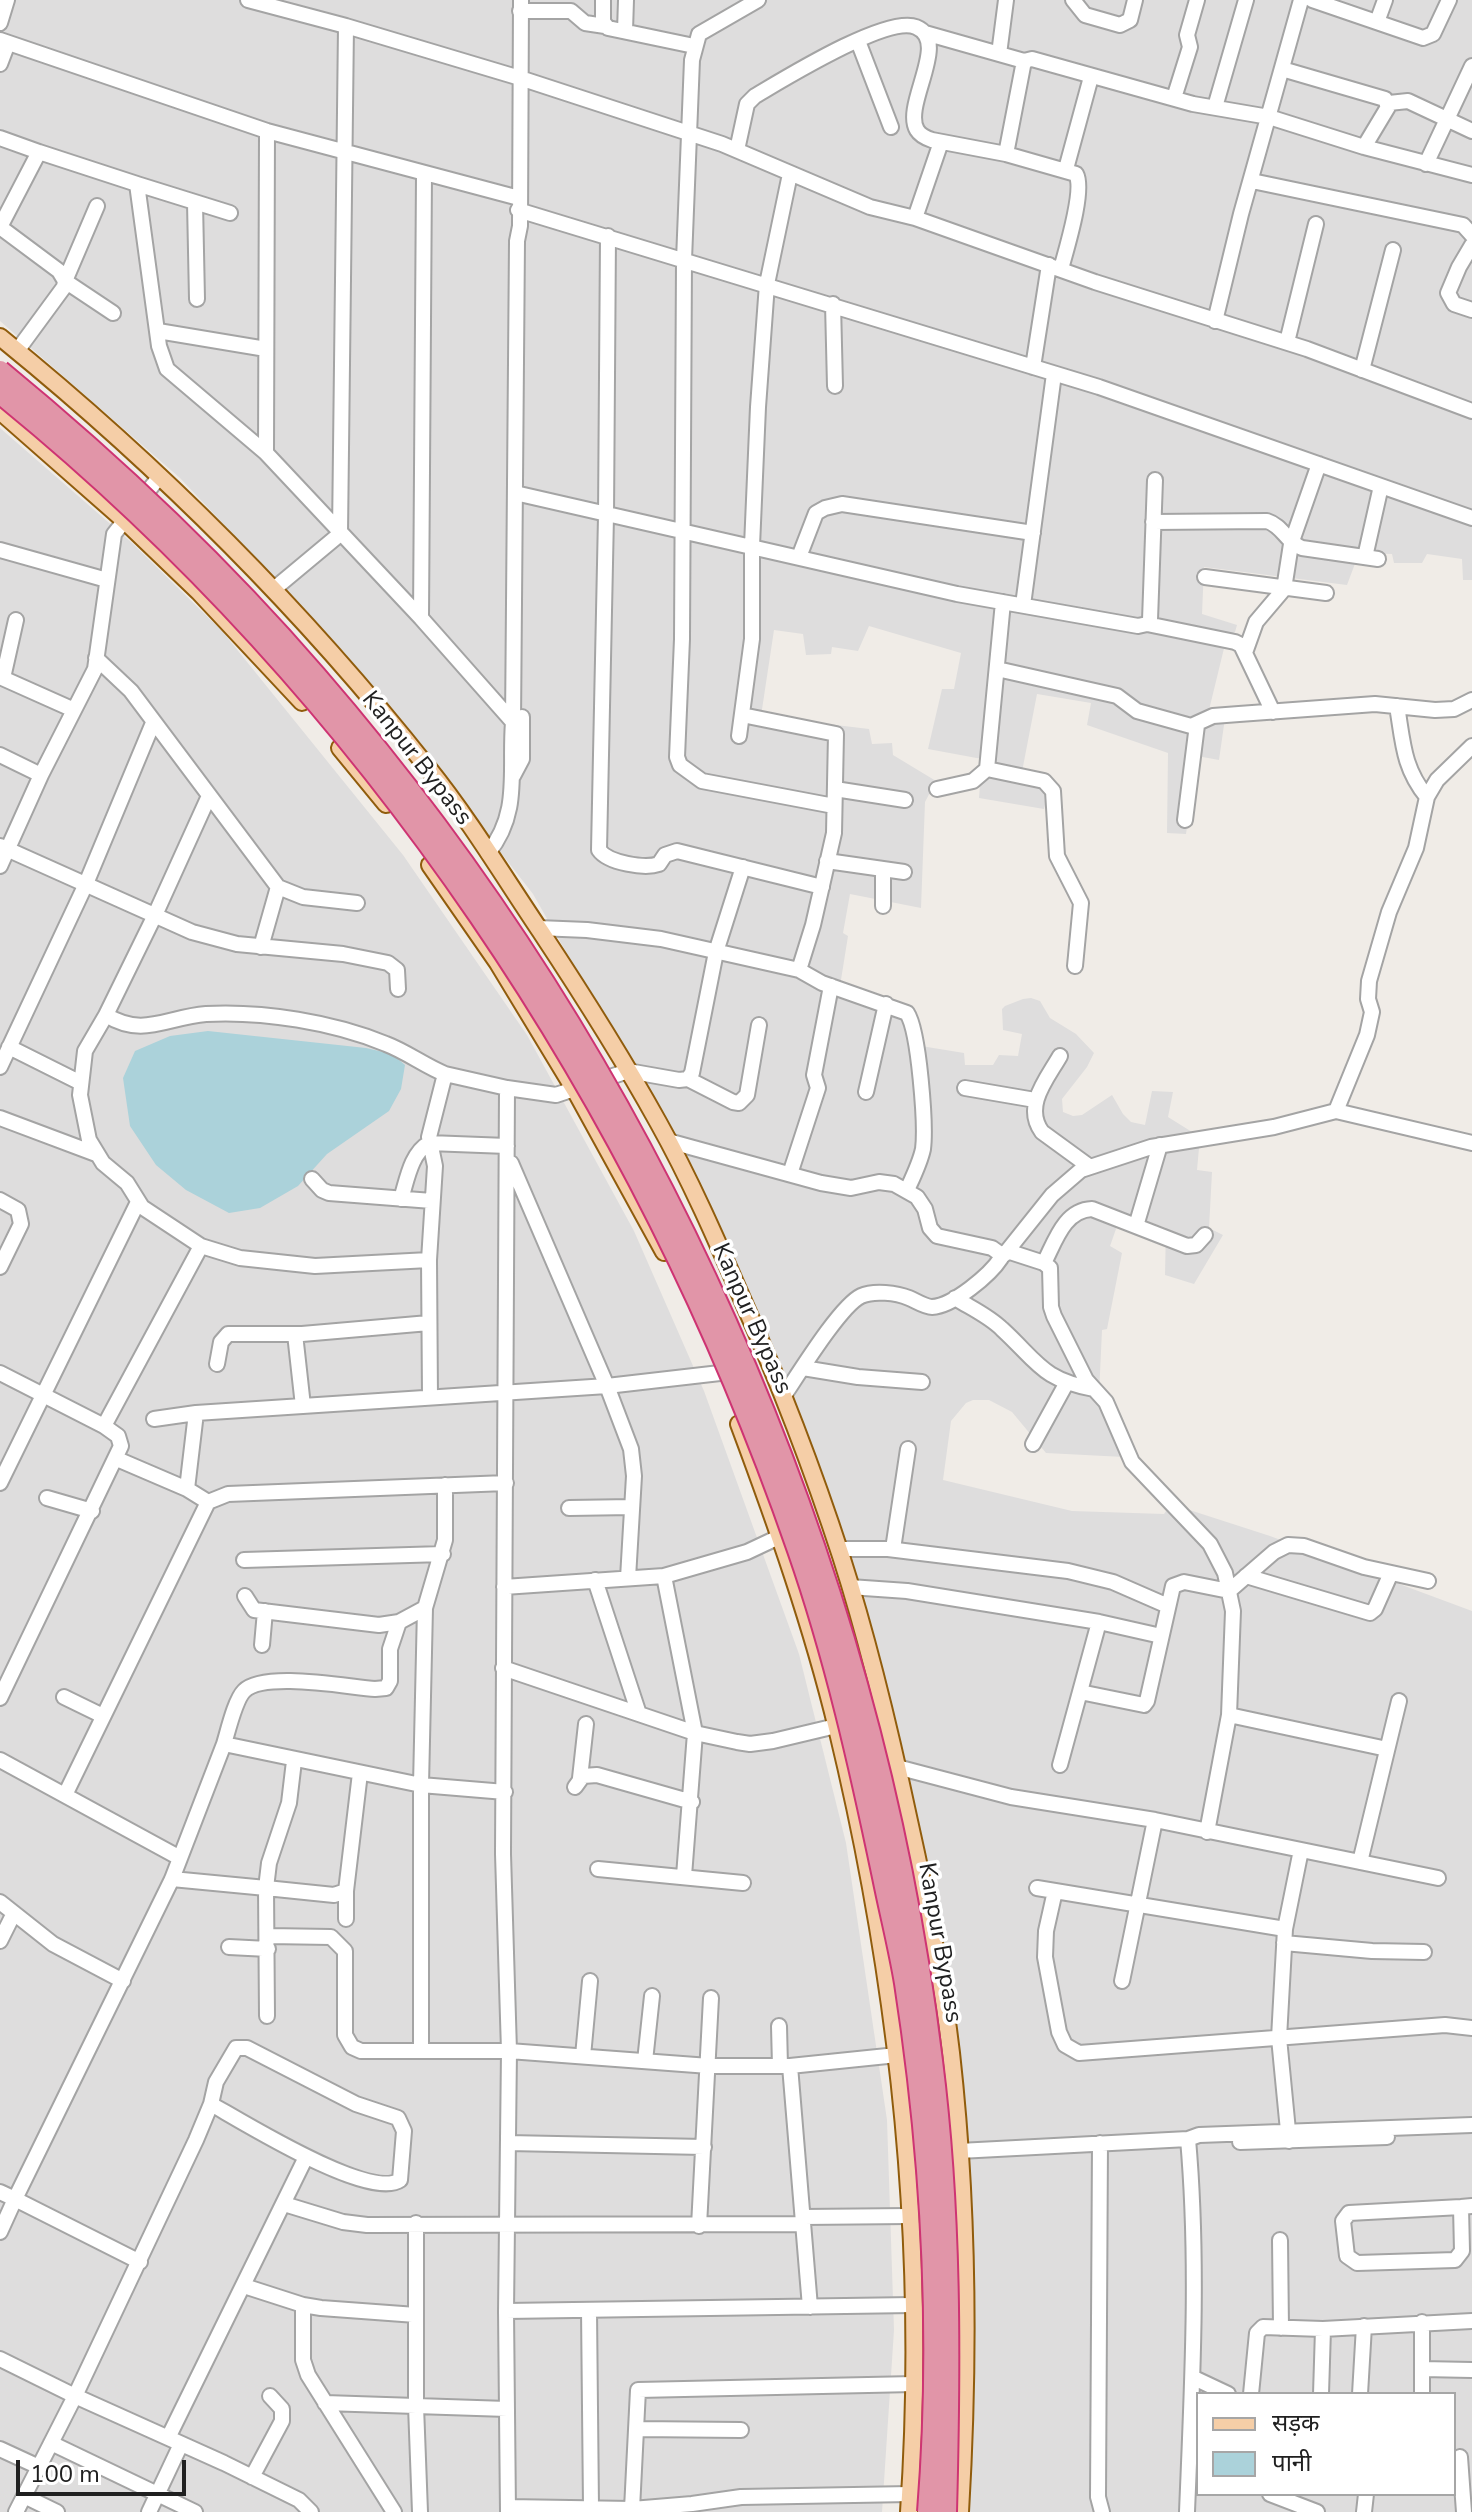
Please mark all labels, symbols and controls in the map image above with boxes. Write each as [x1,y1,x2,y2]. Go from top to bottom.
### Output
street label: Kanpur Bypass [355,686,477,832]
street label: Kanpur Bypass [705,1239,797,1399]
street label: Kanpur Bypass [911,1861,967,2025]
legend [1196,2392,1456,2496]
text: सड़क [1272,2407,1320,2439]
scale bar [20,2444,190,2494]
text: पानी [1272,2447,1311,2479]
text: 100 m [30,2458,100,2490]

